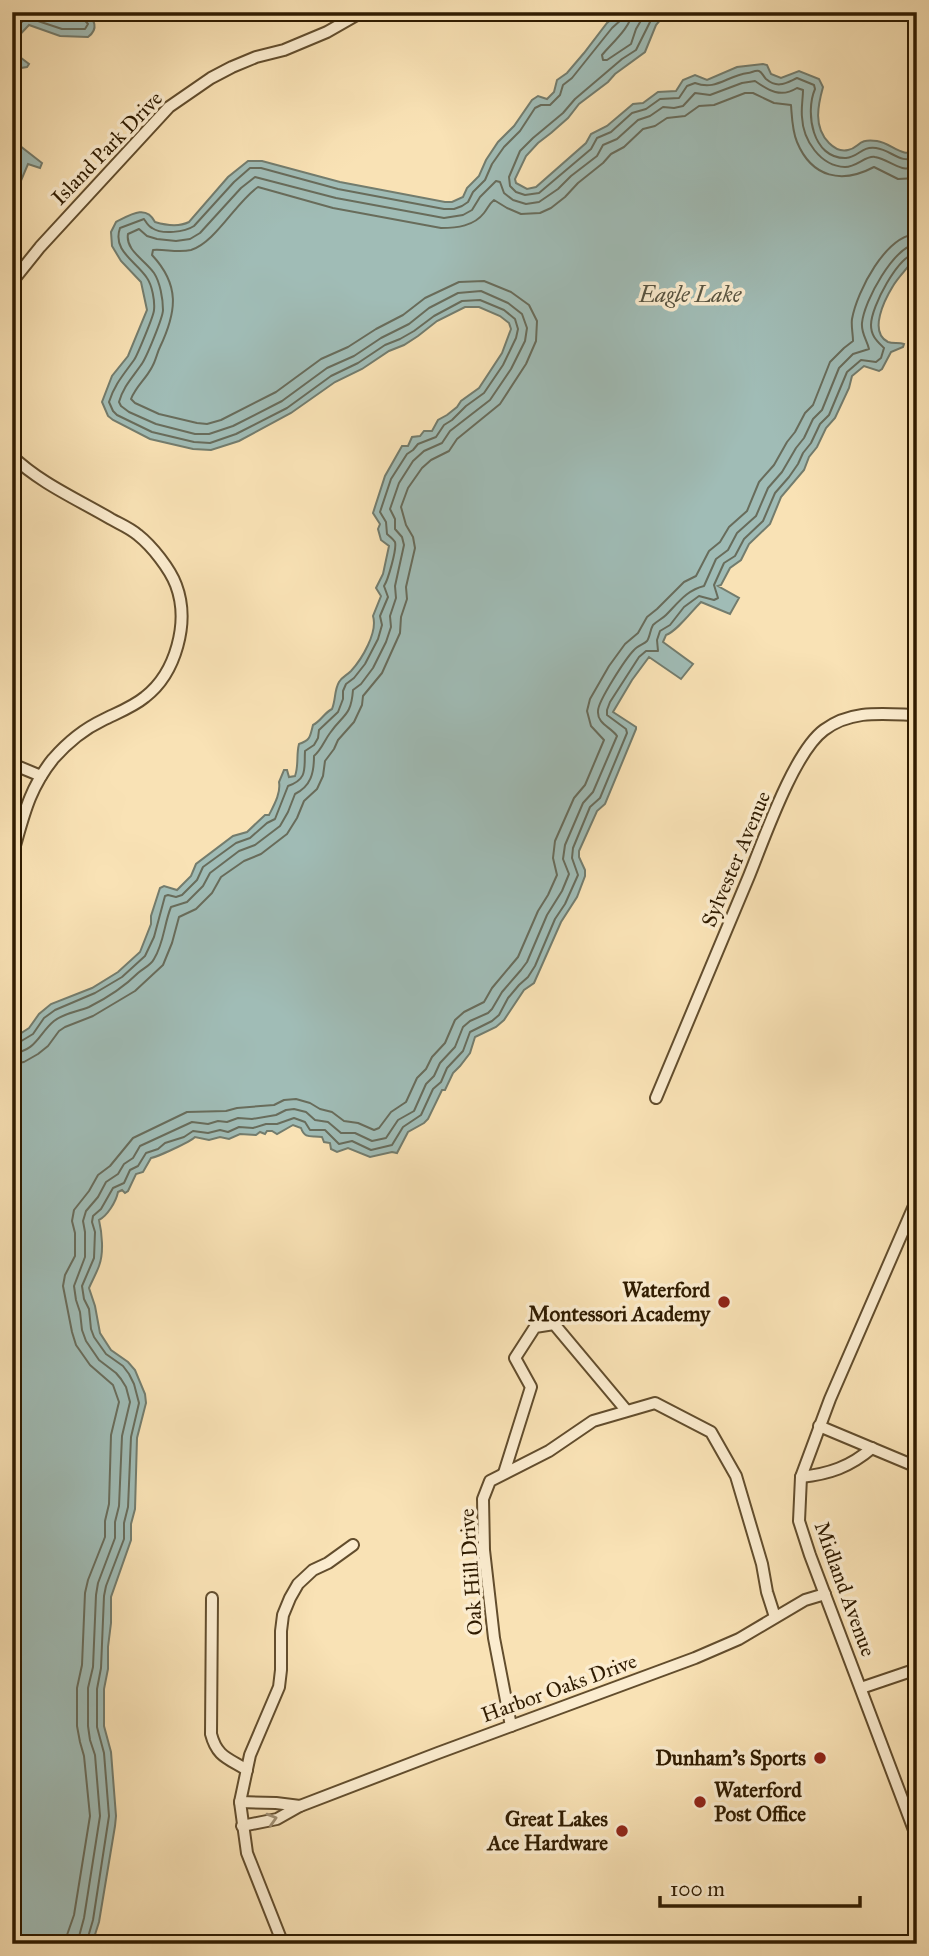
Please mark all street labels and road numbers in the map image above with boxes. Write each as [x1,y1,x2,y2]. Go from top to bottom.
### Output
street label: Island Park Drive [46,85,168,210]
street label: Sylvester Avenue [696,787,776,931]
street label: Oak Hill Drive [454,1507,488,1637]
street label: Midland Avenue [809,1518,882,1660]
street label: Harbor Oaks Drive [478,1648,641,1728]

